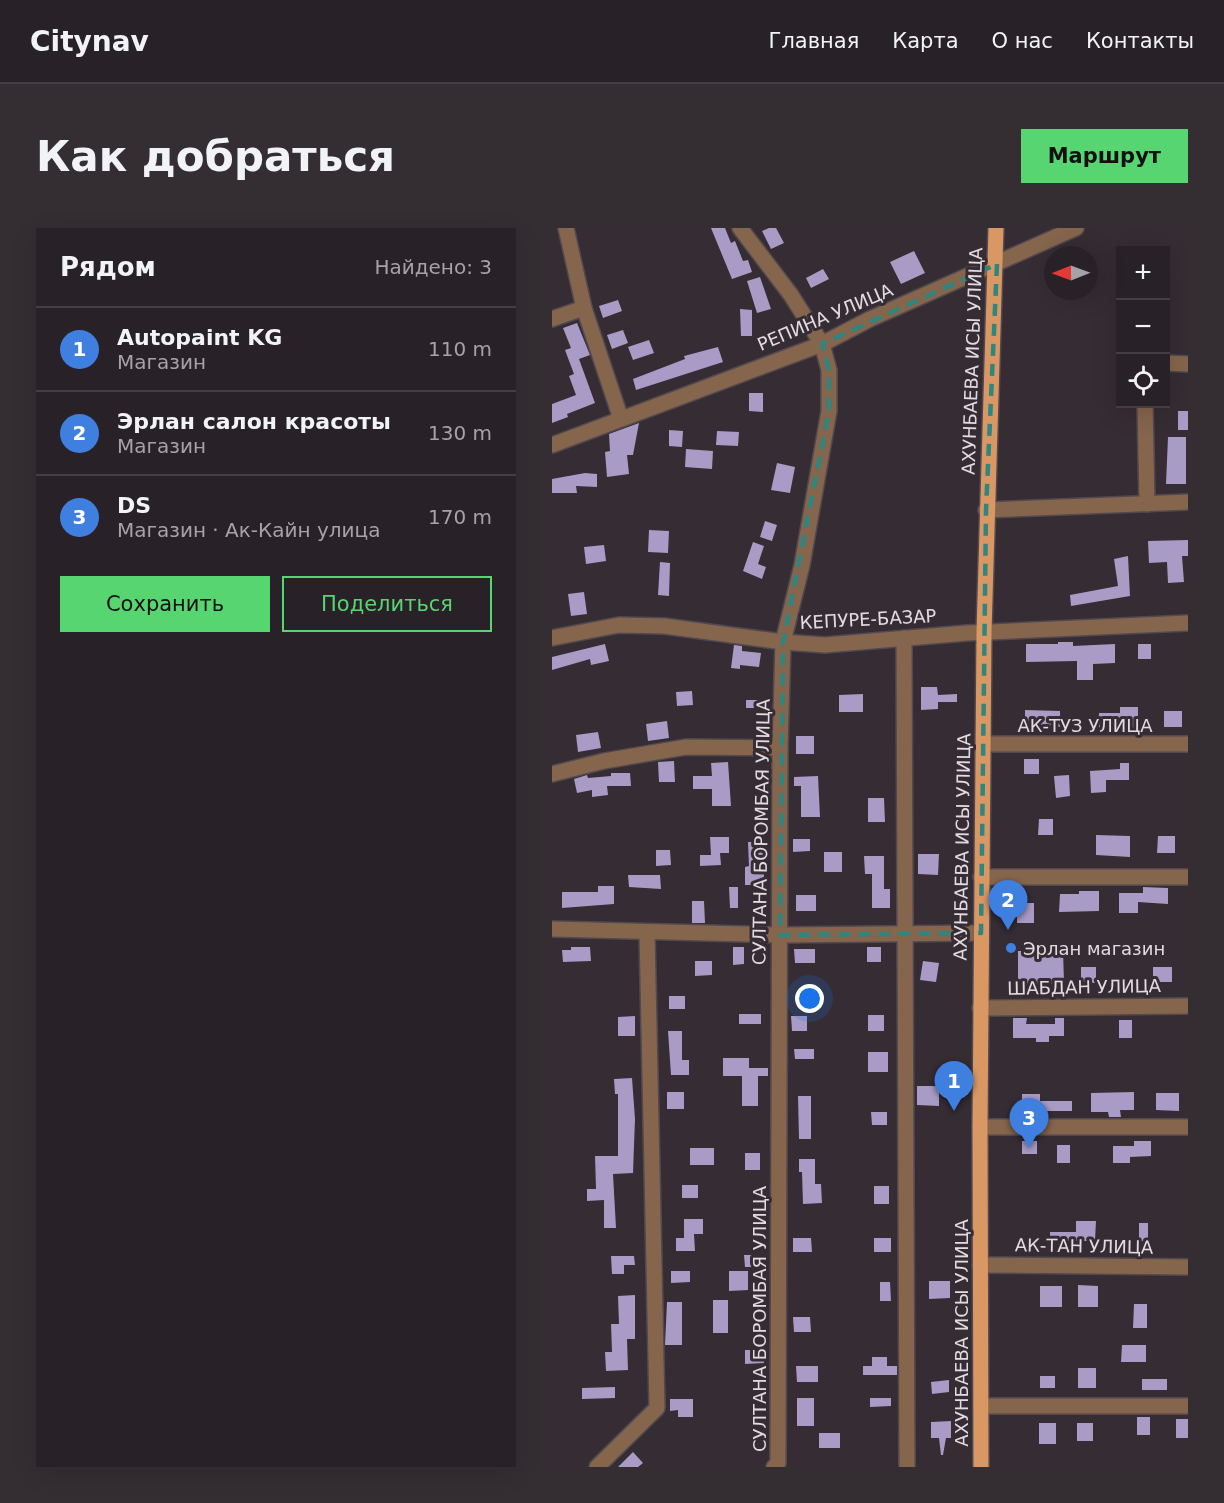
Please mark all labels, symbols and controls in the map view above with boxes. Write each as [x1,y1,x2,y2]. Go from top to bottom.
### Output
text: Citynav [30,25,149,58]
text: Главная [769,29,859,53]
text: Карта [892,29,959,53]
text: О нас [992,29,1053,53]
text: Контакты [1086,29,1194,53]
button: Маршрут [1021,129,1188,183]
text: Как добраться [36,132,395,181]
street label: АХУНБАЕВА ИСЫ УЛИЦА [958,246,986,475]
north arrow [1044,246,1098,300]
map controls [1116,246,1170,408]
button: + [1116,246,1170,300]
text: Рядом [60,252,156,282]
text: Найдено: 3 [374,255,492,279]
street label: РЕПИНА УЛИЦА [754,279,896,355]
button: − [1116,300,1170,354]
text: Autopaint KG [117,325,282,350]
text: 1 [73,337,86,361]
text: 110 m [428,337,492,361]
text: Магазин [117,350,206,374]
button: locate [1116,354,1170,408]
text: Эрлан салон красоты [117,409,391,434]
text: 2 [73,421,86,445]
text: 130 m [428,421,492,445]
text: Магазин [117,434,206,458]
text: DS [117,493,151,518]
text: 3 [73,505,86,529]
text: 170 m [428,505,492,529]
text: Магазин · Ак-Кайн улица [117,518,380,542]
button: Сохранить [60,576,270,632]
button: Поделиться [282,576,492,632]
street label: КЕПУРЕ-БАЗАР [799,605,937,633]
street label: СУЛТАНА БОРОМБАЯ УЛИЦА [748,698,774,965]
street label: АК-ТУЗ УЛИЦА [1017,715,1153,736]
street label: АХУНБАЕВА ИСЫ УЛИЦА [950,732,974,961]
pin: 2 [988,880,1028,930]
place label: Эрлан магазин [1023,938,1165,959]
marker: Эрлан магазин [1004,941,1018,955]
street label: ШАБДАН УЛИЦА [1007,975,1162,999]
your location [795,984,824,1013]
pin: 1 [934,1062,974,1111]
pin: 3 [1010,1098,1048,1148]
street label: СУЛТАНА БОРОМБАЯ УЛИЦА [749,1185,770,1452]
street label: АХУНБАЕВА ИСЫ УЛИЦА [951,1219,972,1447]
street label: АК-ТАН УЛИЦА [1015,1234,1154,1258]

